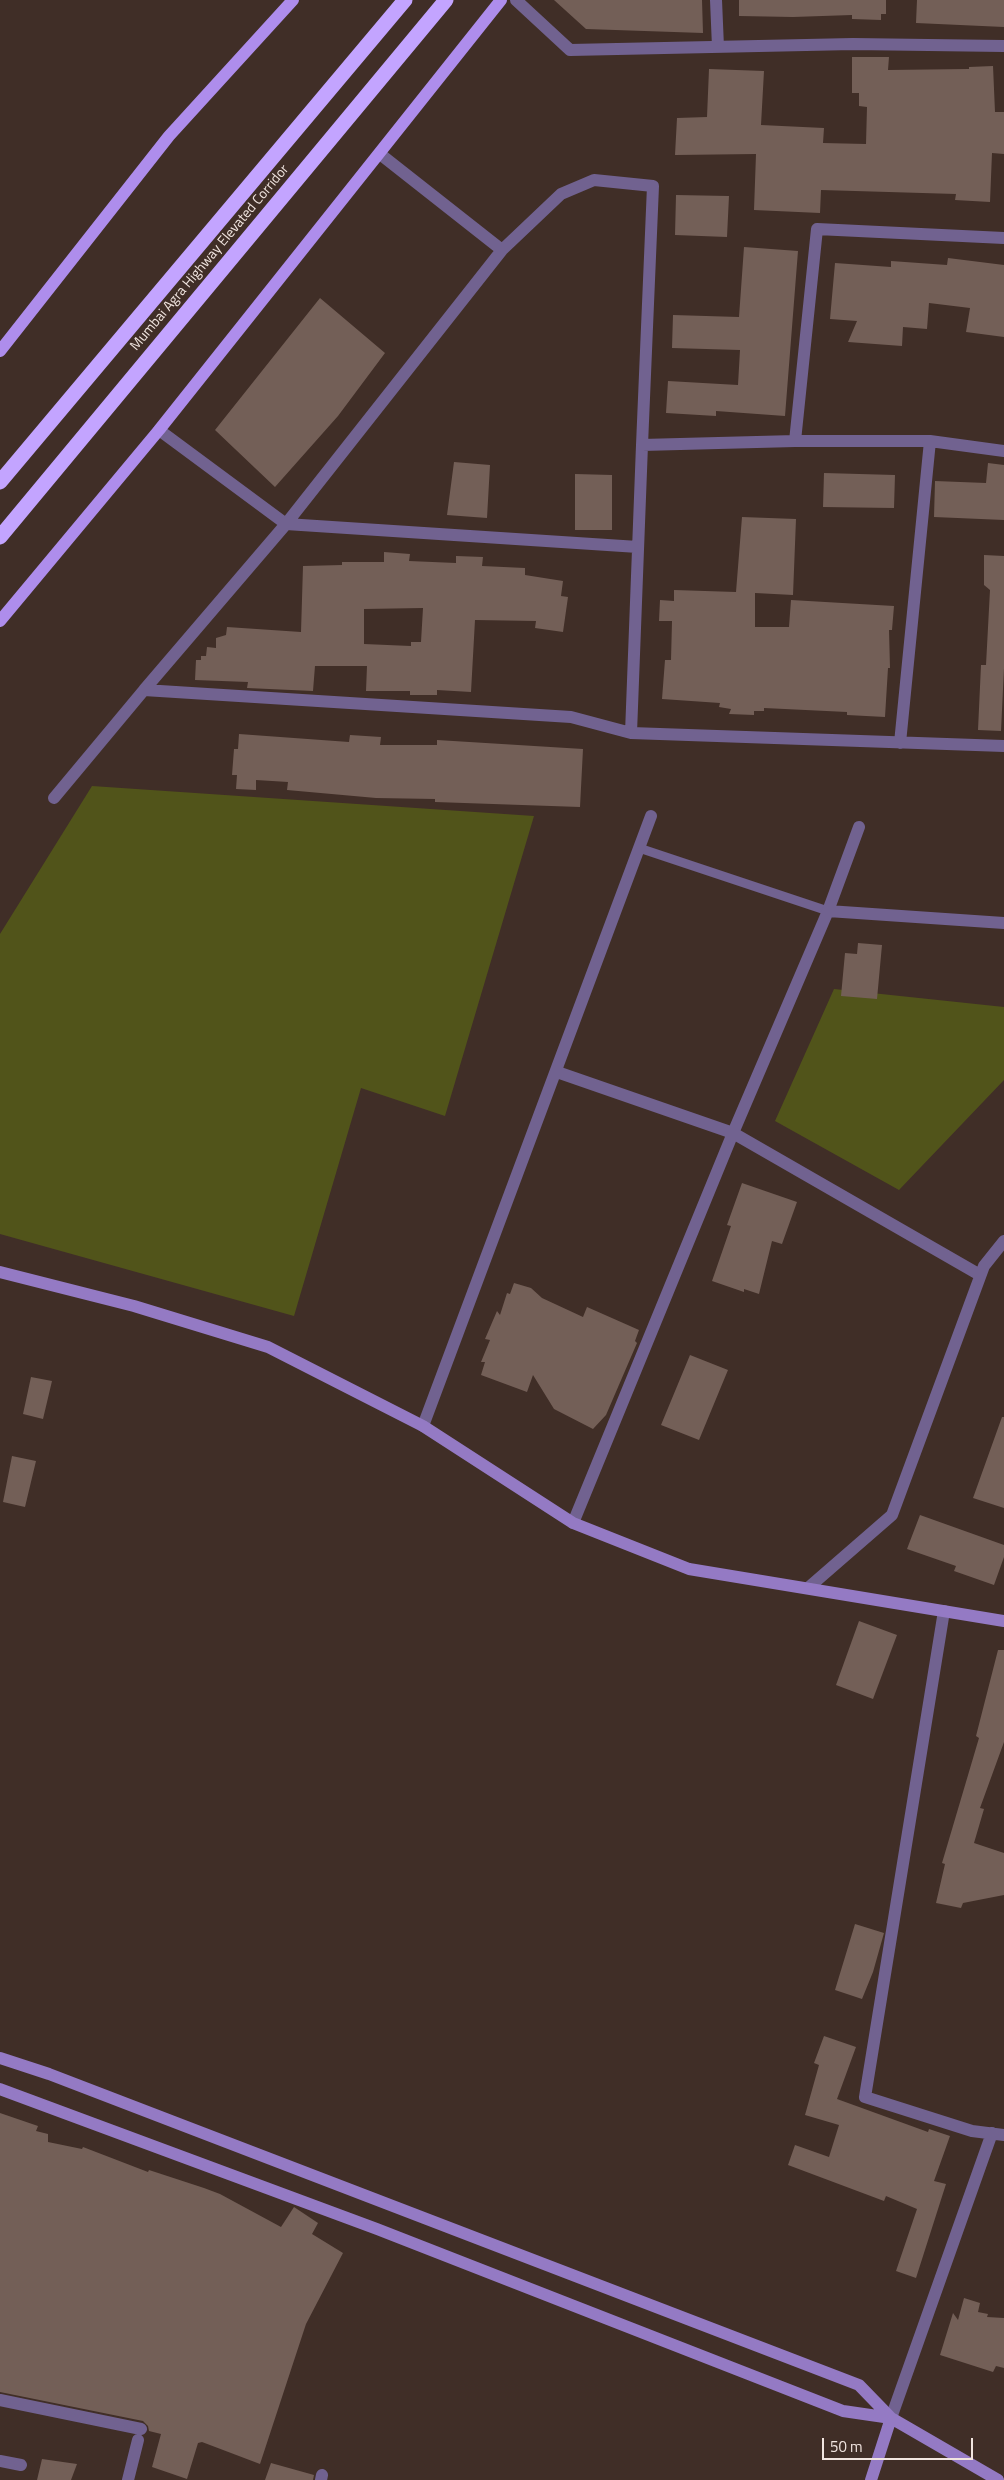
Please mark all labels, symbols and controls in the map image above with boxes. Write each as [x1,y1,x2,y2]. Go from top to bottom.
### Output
street label: Mumbai Agra Highway Elevated Corridor [127,162,293,354]
scale bar [824,2428,975,2460]
text: 50 m [830,2435,863,2458]

